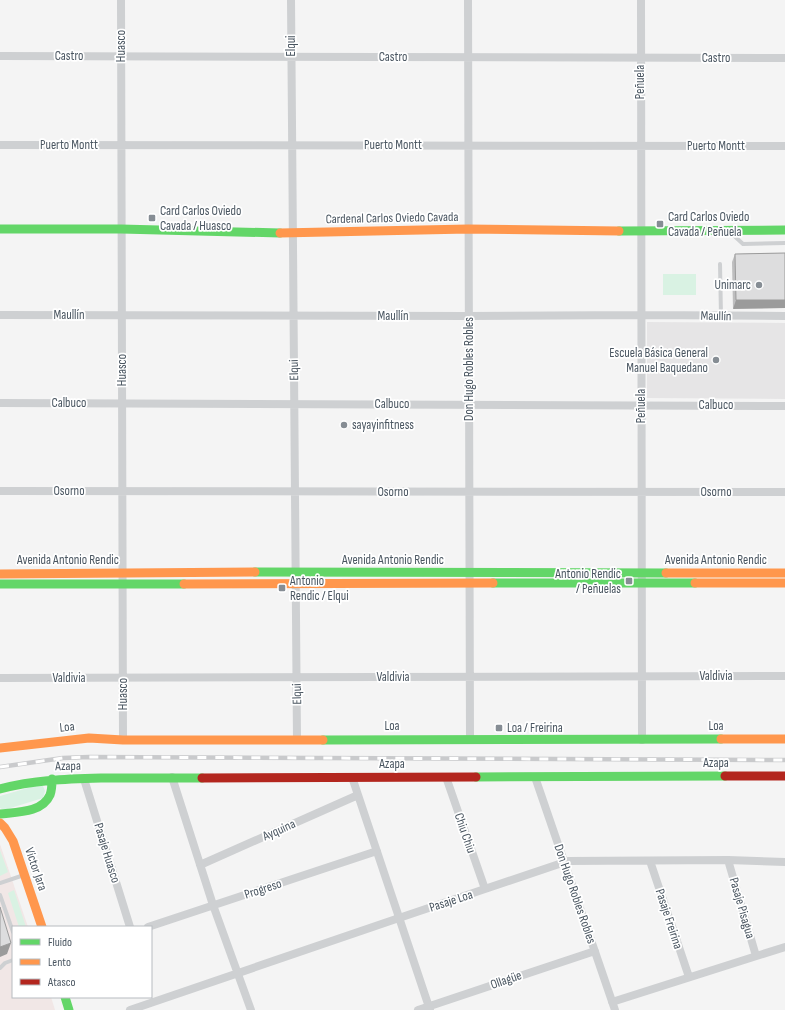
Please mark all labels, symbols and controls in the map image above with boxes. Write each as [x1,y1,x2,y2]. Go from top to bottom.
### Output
street label: Huasco [113,30,129,62]
street label: Elqui [283,35,299,57]
street label: Castro [55,48,83,64]
street label: Castro [379,49,407,65]
street label: Castro [702,50,730,66]
street label: Peñuela [632,65,648,99]
street label: Puerto Montt [40,137,98,153]
street label: Puerto Montt [364,137,422,153]
street label: Puerto Montt [687,138,745,154]
place label: Card Carlos Oviedo Cavada / Huasco [160,203,241,234]
street label: Cardenal Carlos Oviedo Cavada [325,209,459,227]
place label: Card Carlos Oviedo Cavada / Peñuela [668,209,749,240]
marker: Card Carlos Oviedo Cavada / Huasco [147,213,157,223]
marker: Card Carlos Oviedo Cavada / Peñuela [655,219,665,229]
place label: Unimarc [715,277,751,293]
marker: Unimarc [754,280,764,290]
street label: Maullín [54,307,84,323]
street label: Maullín [378,308,408,324]
street label: Maullín [700,308,732,324]
street label: Don Hugo Robles Robles [461,317,477,421]
place label: Escuela Básica General Manuel Baquedano [609,345,708,376]
street label: Huasco [114,354,130,386]
marker: Escuela Básica General Manuel Baquedano [711,355,721,365]
street label: Elqui [286,359,302,381]
street label: Peñuela [633,389,649,423]
street label: Calbuco [52,395,86,411]
street label: Calbuco [375,396,409,412]
street label: Calbuco [699,397,733,413]
place label: sayayinfitness [352,417,414,433]
marker: sayayinfitness [339,420,349,430]
street label: Osorno [53,483,85,499]
street label: Osorno [377,484,409,500]
street label: Osorno [700,484,732,500]
street label: Avenida Antonio Rendic [16,552,119,568]
street label: Avenida Antonio Rendic [341,552,444,568]
street label: Avenida Antonio Rendic [664,552,767,568]
place label: Antonio Rendic / Peñuelas [554,566,621,597]
place label: Antonio Rendic / Elqui [289,573,349,604]
marker: Antonio Rendic / Peñuelas [624,576,634,586]
marker: Antonio Rendic / Elqui [277,583,287,593]
street label: Valdivia [699,668,733,684]
street label: Valdivia [376,669,410,685]
street label: Valdivia [52,670,86,686]
street label: Huasco [115,678,131,710]
street label: Elqui [289,683,305,705]
street label: Loa [59,718,75,736]
street label: Loa [384,718,400,734]
street label: Loa [708,718,724,734]
place label: Loa / Freirina [507,720,563,736]
marker: Loa / Freirina [494,723,504,733]
street label: Azapa [702,755,729,771]
street label: Azapa [378,756,405,772]
street label: Azapa [54,758,81,774]
street label: Chiu Chiu [451,811,479,855]
street label: Ayquina [259,816,298,845]
street label: Pasaje Huasco [90,821,124,885]
street label: Don Hugo Robles Robles [551,842,600,946]
street label: Víctor Jara [21,845,51,893]
street label: Progreso [242,875,284,903]
street label: Pasaje Pisagua [726,876,758,940]
street label: Pasaje Loa [427,886,475,916]
street label: Pasaje Freirina [652,887,686,951]
legend [12,926,152,998]
text: Fluido [48,935,72,950]
text: Lento [48,955,71,970]
street label: Ollagüe [488,967,524,993]
text: Atasco [47,975,75,990]

